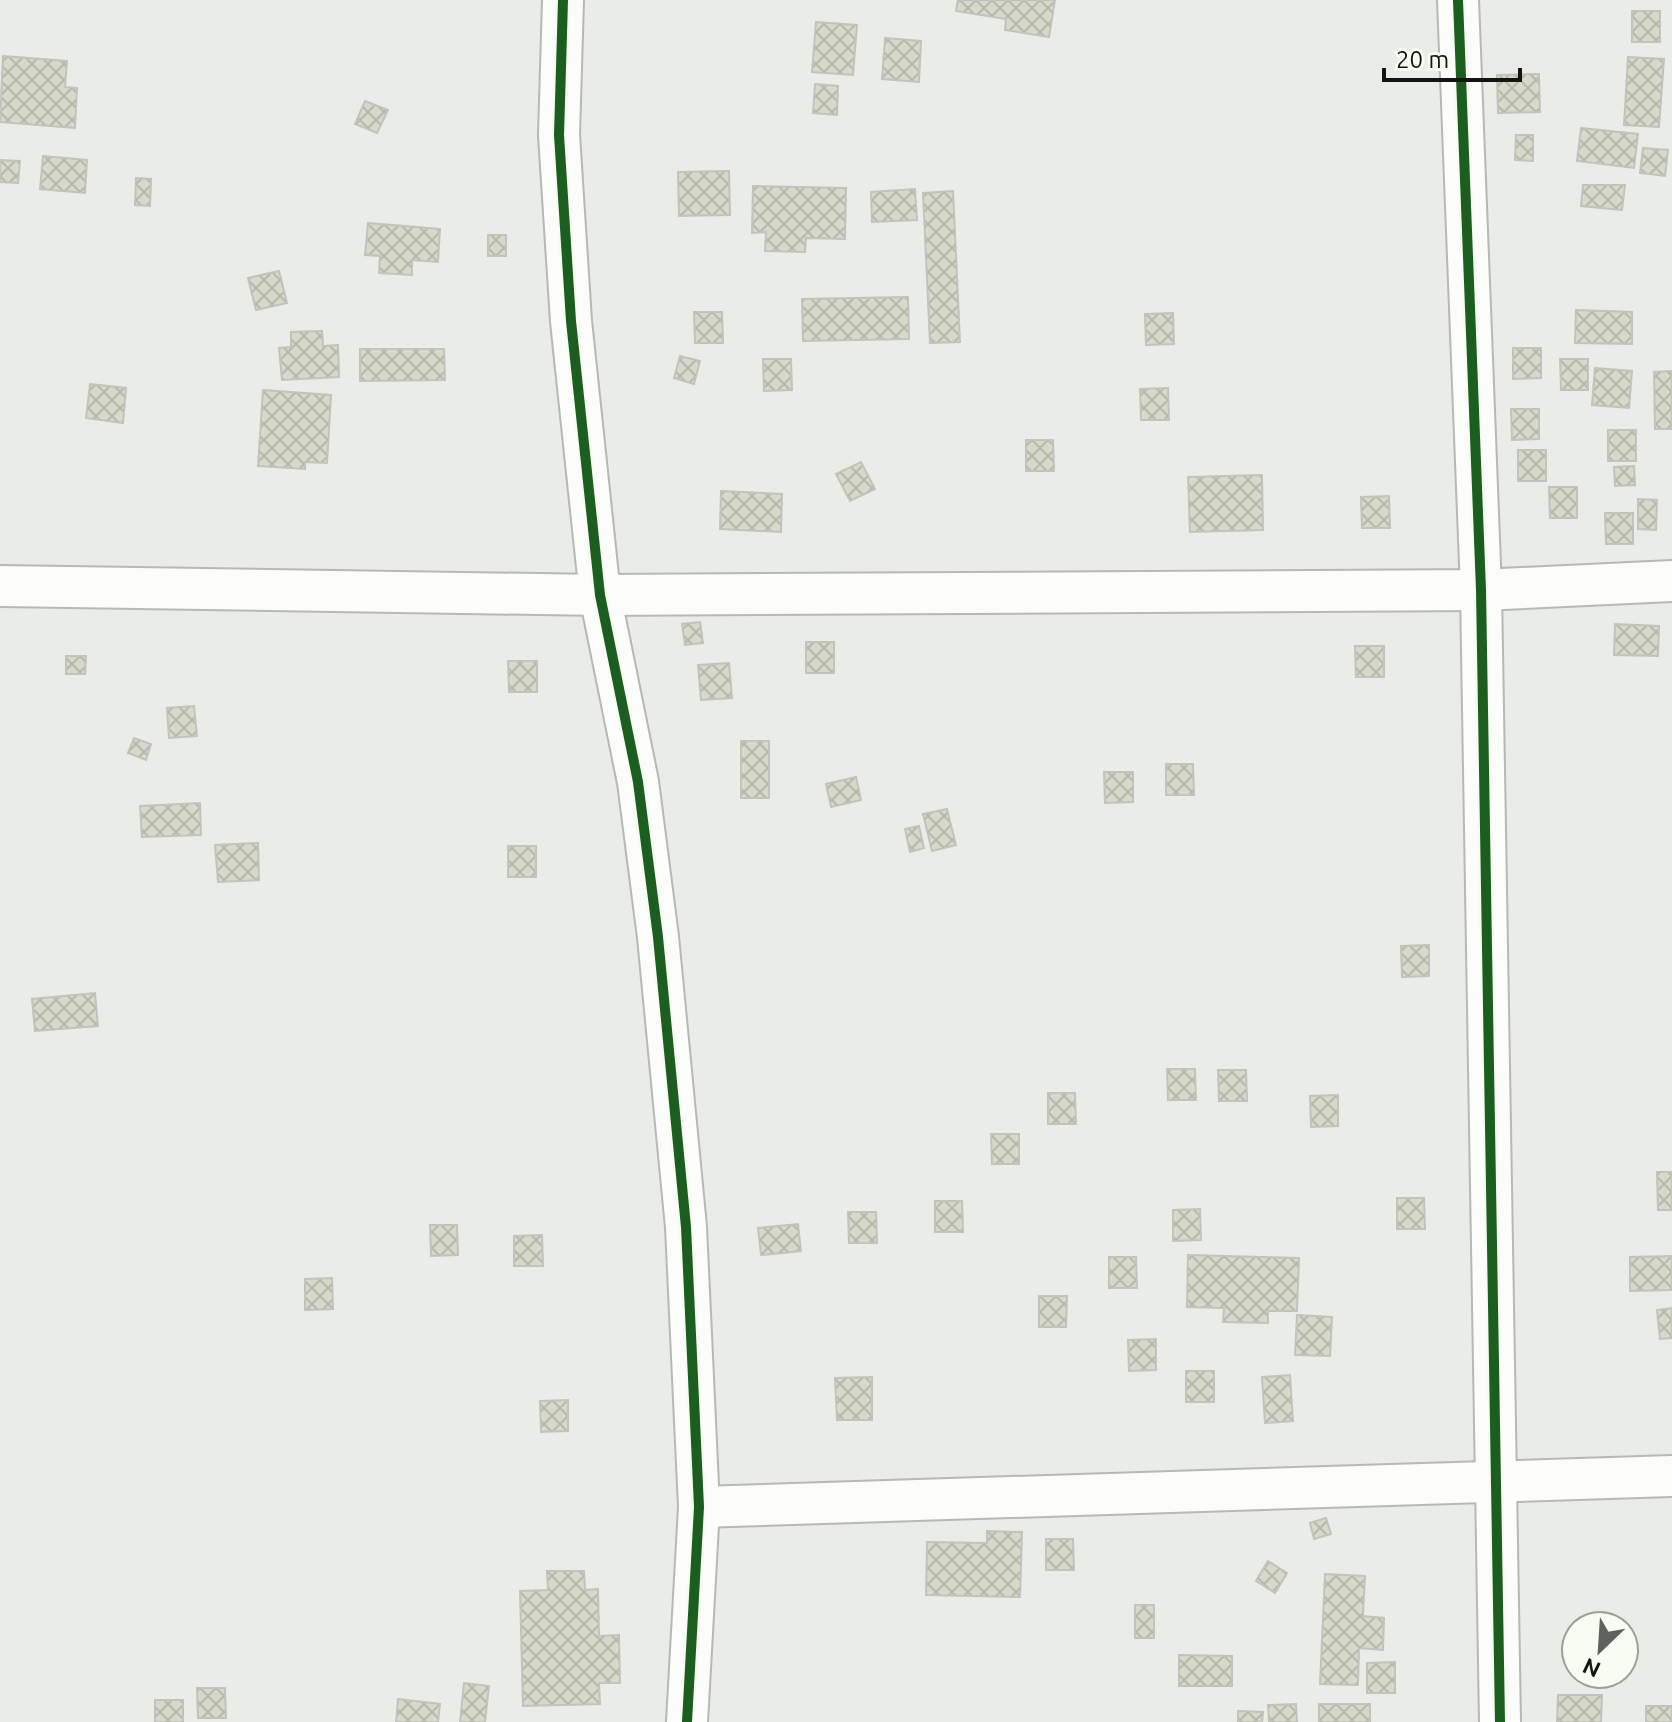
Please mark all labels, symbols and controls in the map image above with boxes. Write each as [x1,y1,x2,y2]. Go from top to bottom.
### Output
scale bar [1384,32,1520,82]
text: 20 m [1396,46,1449,73]
north arrow [1560,1610,1640,1690]
text: N [1579,1654,1604,1683]

